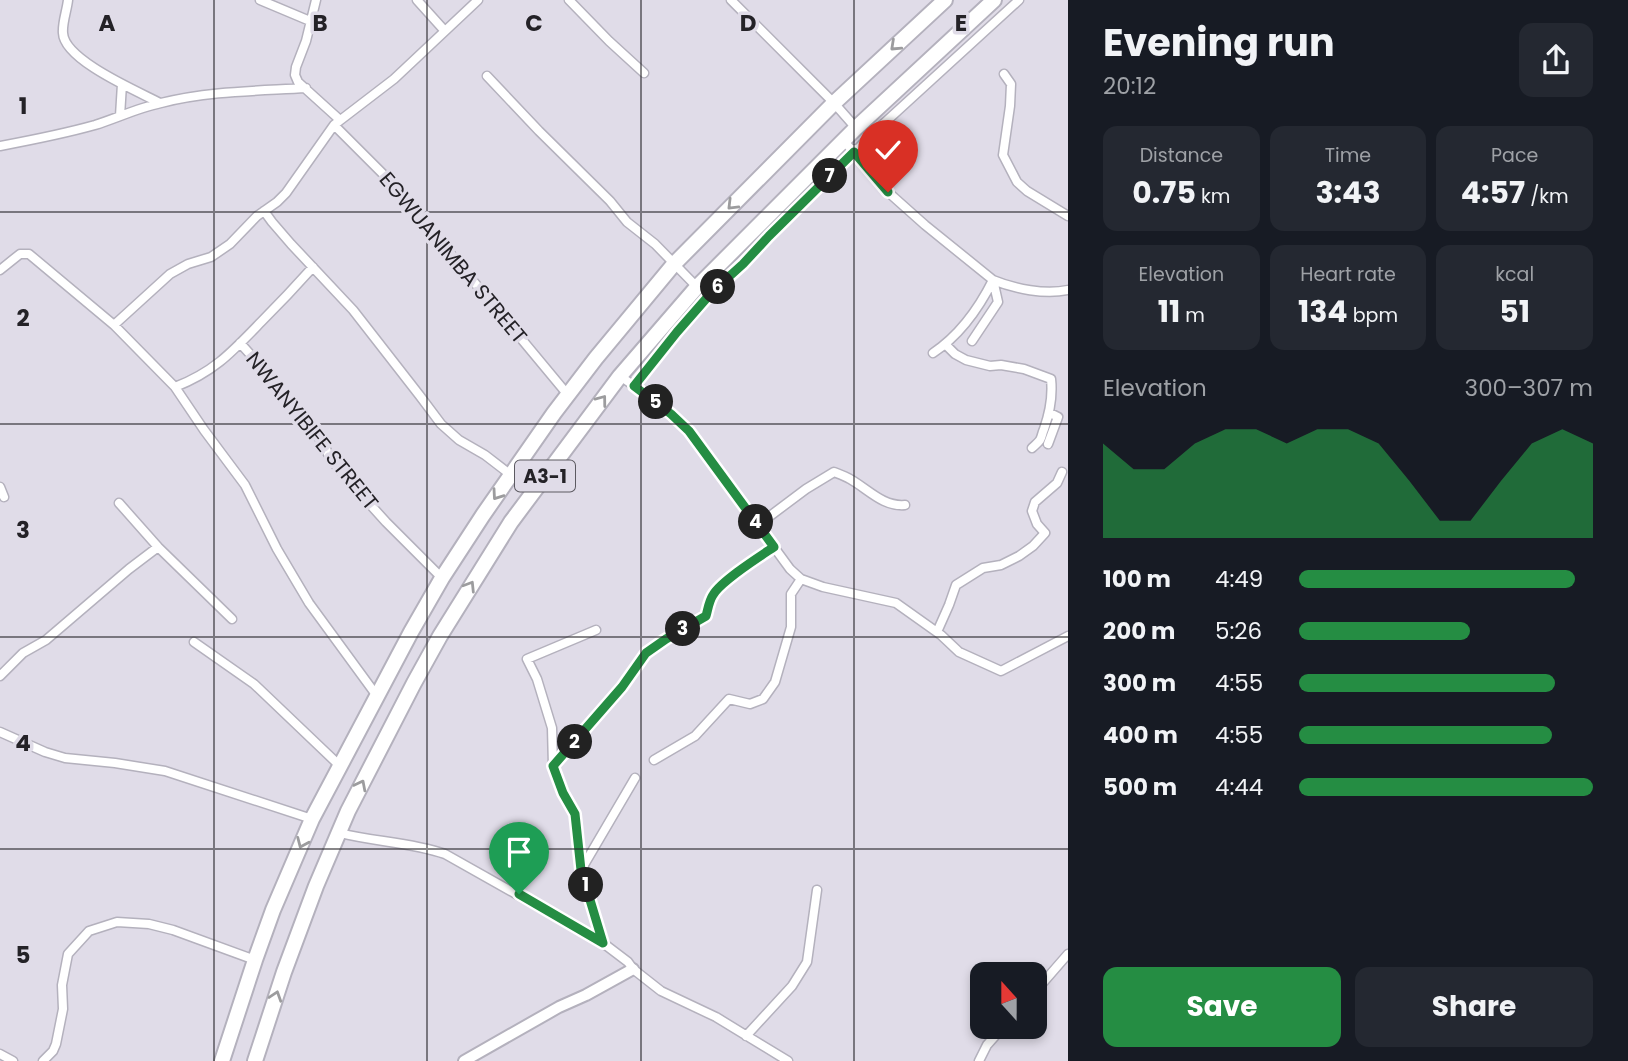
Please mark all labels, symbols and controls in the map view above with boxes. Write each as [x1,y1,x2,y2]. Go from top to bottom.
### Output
text: A [99,7,116,39]
text: B [312,7,328,39]
text: C [525,7,543,39]
text: D [740,7,756,39]
text: E [955,7,967,39]
text: Evening run [1103,16,1335,69]
button: share [1519,23,1593,97]
one-way arrow [890,38,903,51]
text: 20:12 [1103,70,1156,102]
text: 1 [19,90,27,122]
pin [858,120,918,192]
icon: check [869,131,907,169]
text: Distance [1140,142,1223,169]
text: Time [1325,142,1371,169]
text: Pace [1491,142,1538,169]
pin: 7 [812,158,848,194]
text: 7 [824,162,835,189]
street label: EGWUANIMBA STREET [373,166,534,350]
text: 0.75 [1132,171,1196,214]
text: 3:43 [1315,171,1381,214]
text: 4:57 [1461,171,1525,214]
text: km [1196,183,1230,210]
text: /km [1525,183,1569,210]
one-way arrow [728,197,741,210]
text: Elevation [1139,261,1224,288]
text: Heart rate [1300,261,1396,288]
text: kcal [1495,261,1534,288]
pin: 6 [700,270,736,304]
text: 6 [711,273,724,300]
text: 11 [1158,290,1180,333]
text: 134 [1298,290,1348,333]
text: 51 [1499,290,1530,333]
text: 2 [16,302,30,334]
text: m [1180,302,1205,329]
text: bpm [1348,302,1398,329]
street label: NWANYIBIFE STREET [239,345,385,516]
text: Elevation [1103,372,1207,404]
text: 300–307 m [1465,372,1593,404]
pin: 5 [638,384,674,420]
text: 5 [649,388,662,415]
one-way arrow [593,395,606,408]
road number: A3-1 [515,461,575,491]
one-way arrow [493,487,505,500]
pin: 4 [738,504,774,540]
text: 4 [749,508,762,535]
text: 3 [16,514,30,546]
text: 100 m [1103,563,1171,595]
text: 4:49 [1215,563,1263,595]
one-way arrow [462,580,475,593]
pin: 3 [666,612,700,646]
text: 3 [677,615,688,642]
text: 200 m [1103,615,1175,647]
text: 5:26 [1215,615,1262,647]
text: 300 m [1103,667,1176,699]
text: 4:55 [1215,667,1263,699]
text: 400 m [1103,719,1178,751]
text: 4:55 [1215,719,1263,751]
pin: 2 [558,724,592,760]
text: 4 [15,727,31,759]
text: 2 [569,728,580,755]
text: 500 m [1103,771,1177,803]
text: 4:44 [1215,771,1263,803]
one-way arrow [353,780,367,792]
pin [489,822,549,894]
icon: arrive [500,833,538,871]
one-way arrow [296,836,310,848]
pin: 1 [568,868,604,903]
text: 1 [582,871,589,898]
text: 5 [16,939,30,971]
north arrow [970,962,1046,1040]
map controls [970,962,1047,1039]
button: Save [1103,967,1341,1047]
button: Share [1355,967,1593,1047]
one-way arrow [268,990,283,1002]

